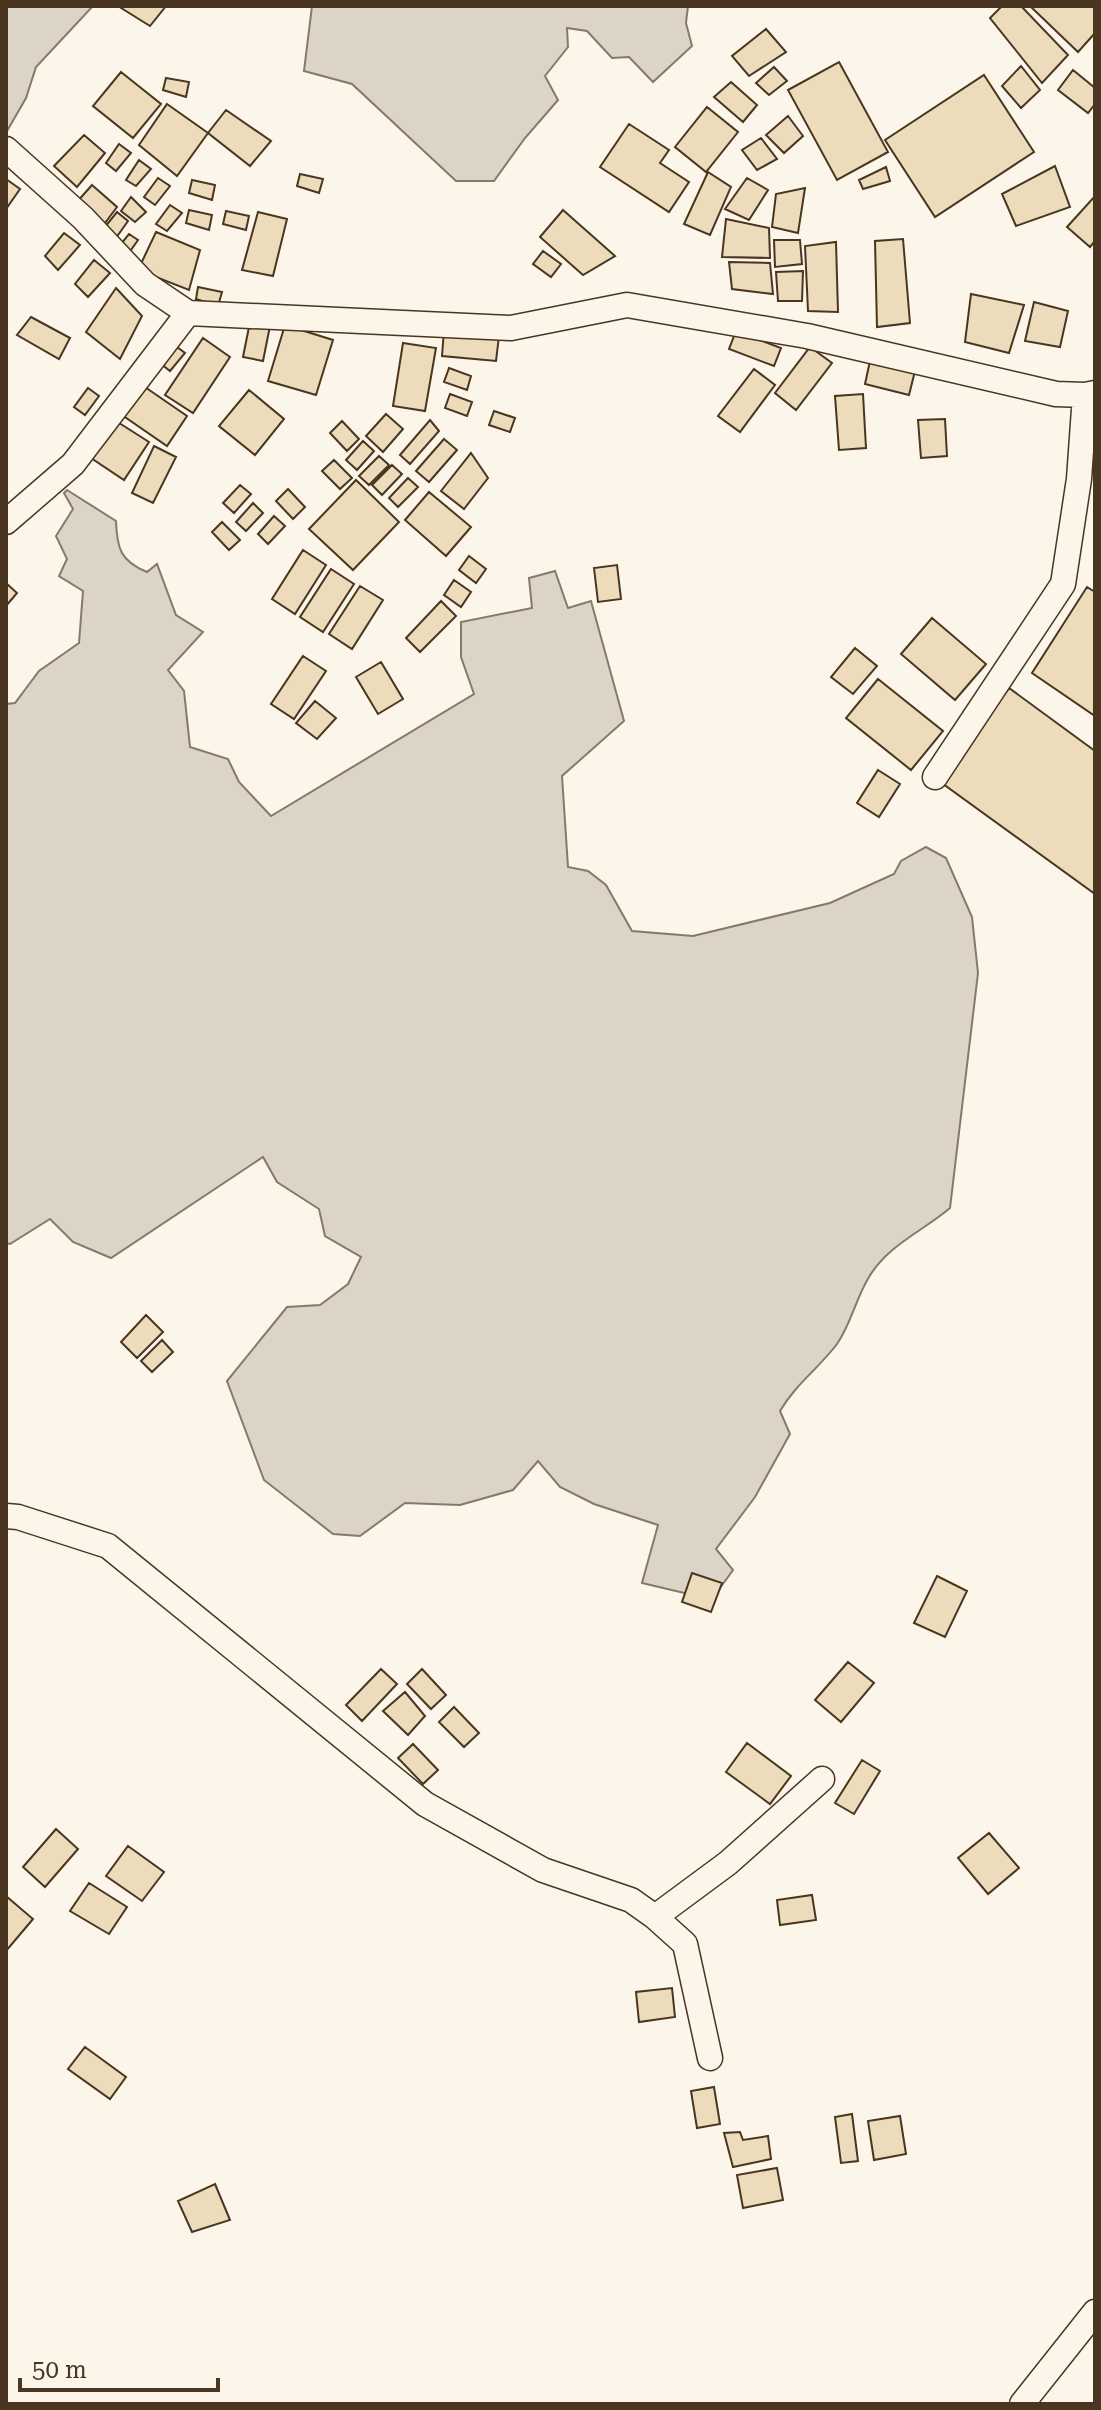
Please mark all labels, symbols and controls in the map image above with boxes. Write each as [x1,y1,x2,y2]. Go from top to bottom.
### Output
scale bar [20,2342,218,2392]
text: 50 m [32,2356,87,2384]

